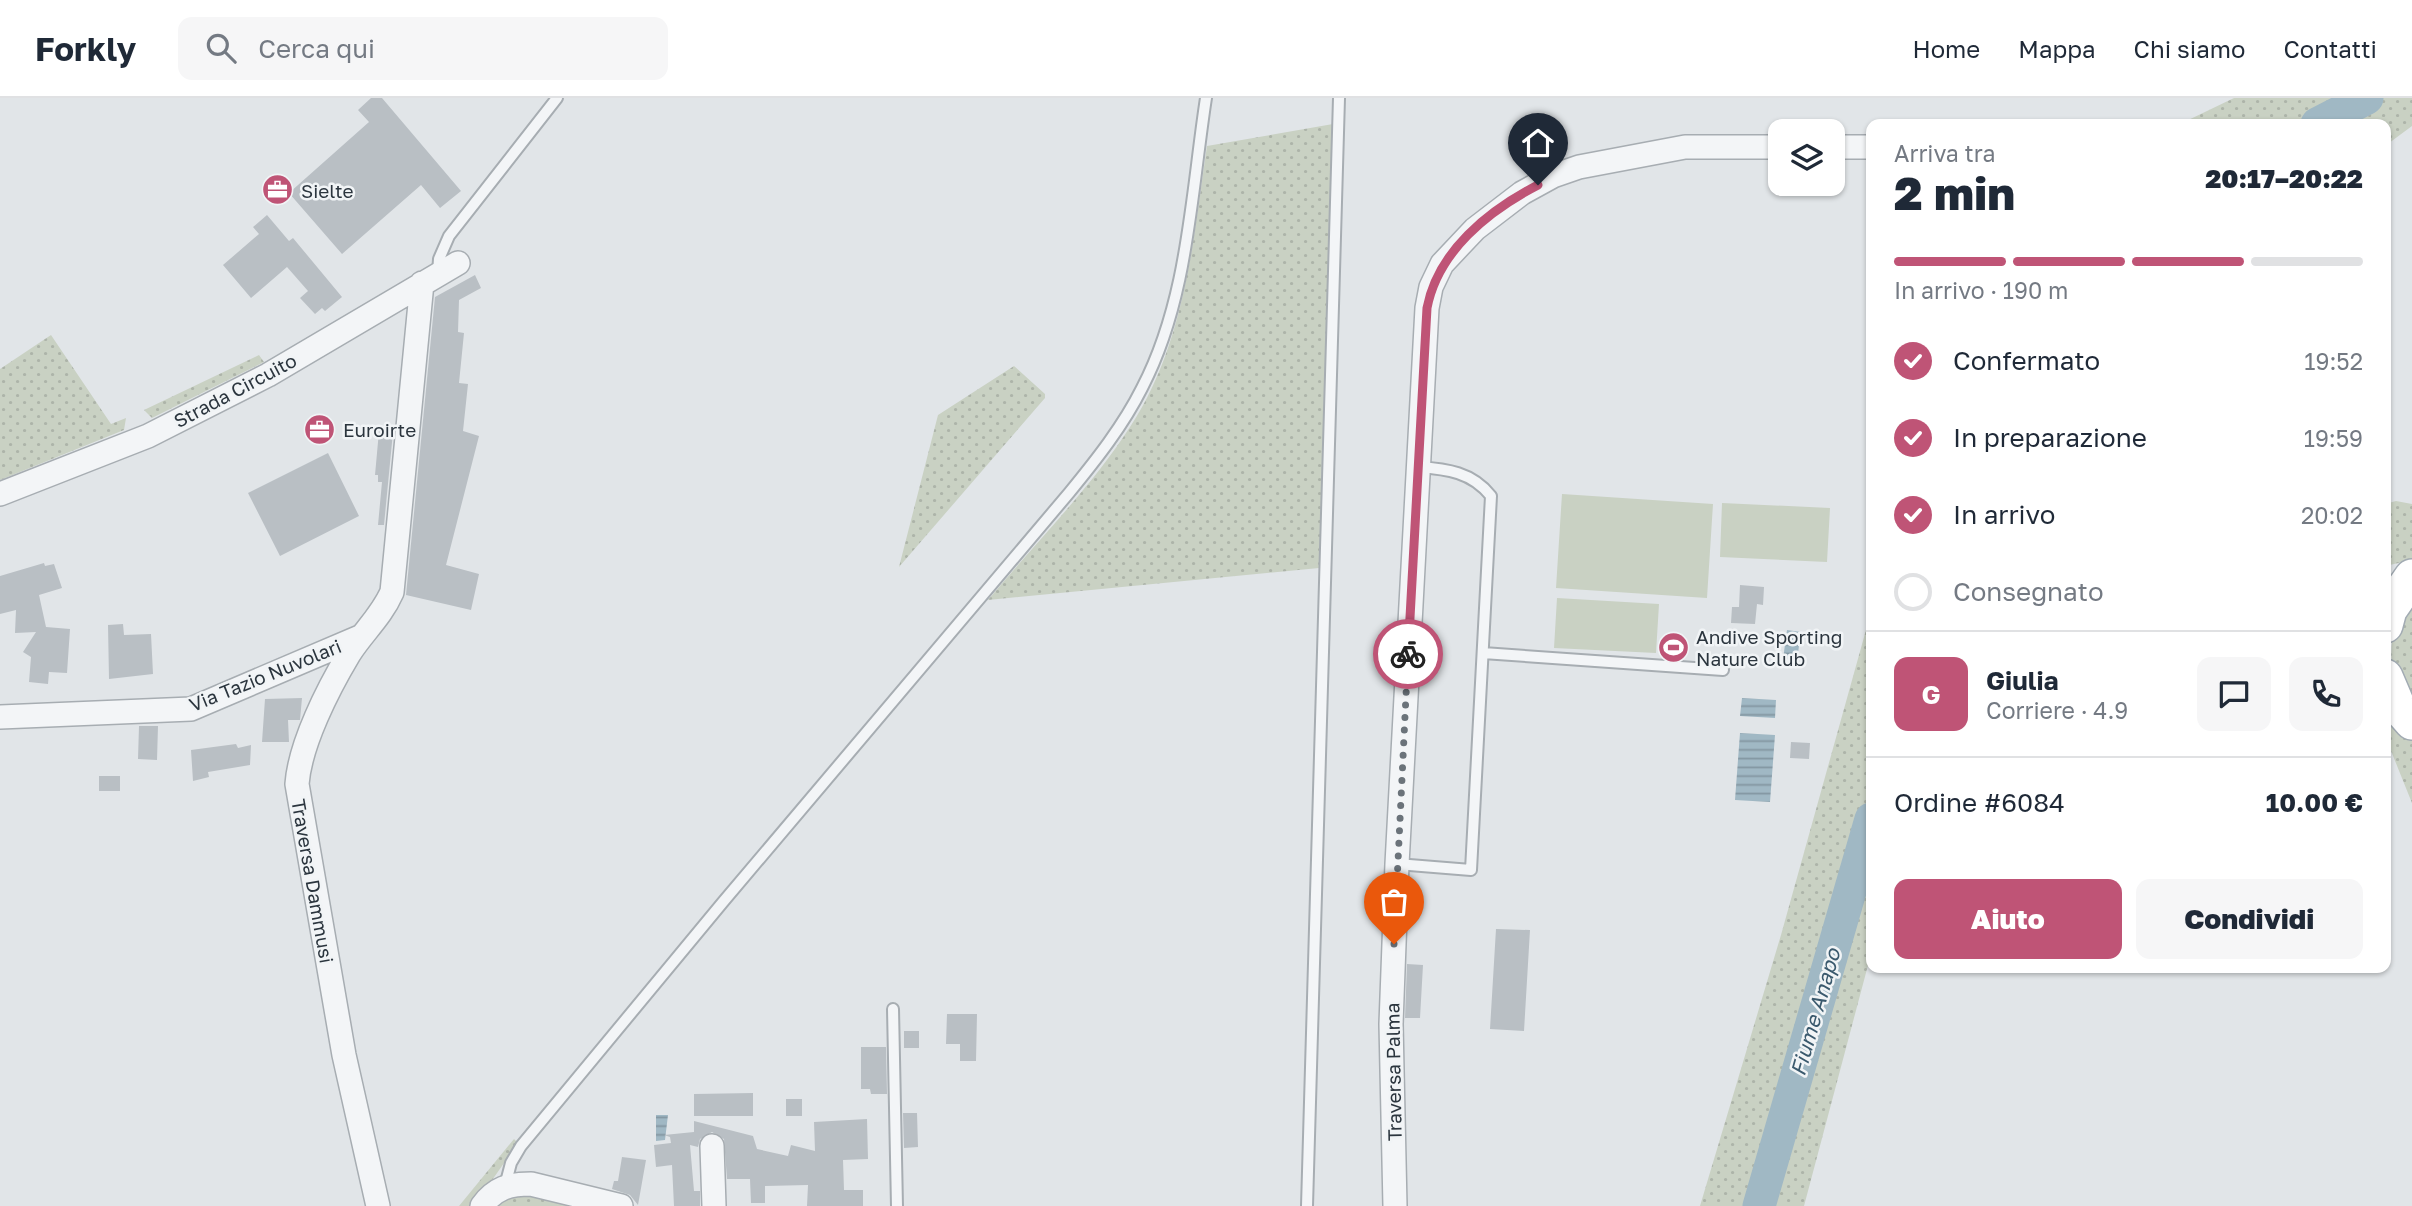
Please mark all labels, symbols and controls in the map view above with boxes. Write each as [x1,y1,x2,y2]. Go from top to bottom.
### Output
search box [178,17,668,80]
text: Forkly [35,29,136,68]
icon: search [202,29,240,67]
text: Cerca qui [258,33,375,64]
text: Home [1912,34,1980,63]
text: Mappa [2018,34,2096,63]
text: Chi siamo [2134,34,2245,63]
text: Contatti [2283,34,2377,63]
pin [1508,113,1568,185]
map controls [1768,119,1845,196]
button: layers [1768,119,1845,196]
icon: home [1519,124,1557,162]
text: Arriva tra [1894,139,1995,167]
text: 20:17–20:22 [2205,163,2363,194]
text: 2 min [1894,165,2015,220]
office icon: Sielte [261,173,295,207]
place label: Sielte [301,179,354,202]
text: In arrivo · 190 m [1894,276,2068,304]
icon: check [1894,342,1932,380]
text: Confermato [1953,345,2100,376]
text: 19:52 [2304,347,2363,375]
street label: Strada Circuito [170,348,300,432]
office icon: Euroirte [303,412,337,446]
place label: Euroirte [343,418,416,441]
icon: check [1894,419,1932,457]
text: In preparazione [1953,422,2147,453]
text: 19:59 [2304,424,2363,452]
icon: check [1894,496,1932,534]
text: In arrivo [1953,499,2055,530]
text: 20:02 [2301,501,2363,529]
text: Consegnato [1953,576,2104,607]
courier [1373,619,1443,689]
place label: Andive Sporting Nature Club [1696,625,1842,670]
sports icon: Andive Sporting Nature Club [1656,630,1690,664]
street label: Via Tazio Nuvolari [186,634,344,716]
icon: bike [1389,635,1427,673]
button: chat [2197,657,2271,731]
button: phone [2289,657,2363,731]
text: Giulia [1986,665,2059,696]
text: G [1921,679,1941,710]
text: Corriere · 4.9 [1986,696,2128,724]
text: Ordine #6084 [1894,787,2065,818]
text: 10.00 € [2266,787,2363,818]
street label: Traversa Dammusi [287,797,339,965]
pin [1364,872,1424,944]
button: Aiuto [1894,879,2122,959]
button: Condividi [2136,879,2363,959]
icon: bag [1375,883,1413,921]
water label: Fiume Anapo [1784,944,1846,1079]
street label: Traversa Palma [1380,1003,1406,1141]

